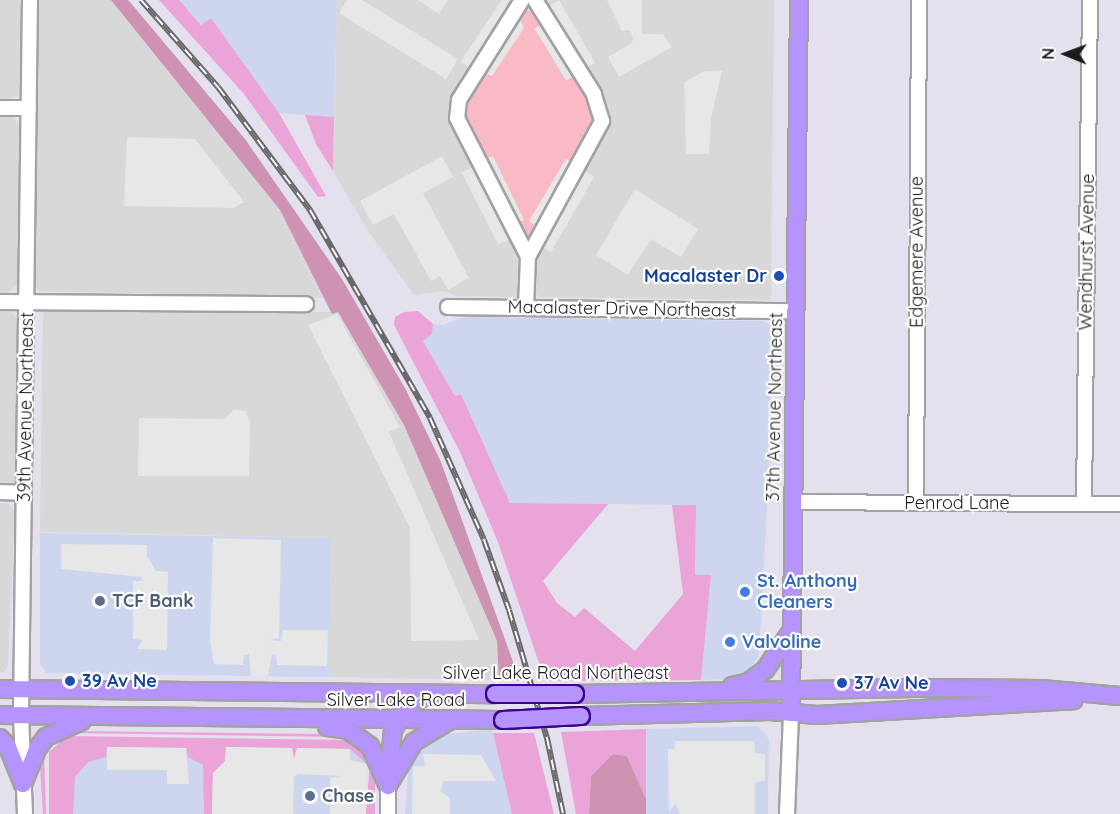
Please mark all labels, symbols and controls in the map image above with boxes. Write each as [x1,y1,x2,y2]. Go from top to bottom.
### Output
north arrow [1036,24,1096,84]
text: N [1038,48,1058,60]
street label: Wendhurst Avenue [1075,173,1099,331]
street label: Edgemere Avenue [906,176,928,328]
place label: Macalaster Dr [644,265,767,287]
marker: Macalaster Dr [772,269,786,283]
street label: Macalaster Drive Northeast [507,296,737,322]
street label: 39th Avenue Northeast [14,312,38,502]
street label: 37th Avenue Northeast [763,312,787,502]
street label: Penrod Lane [904,492,1010,514]
place label: St. Anthony Cleaners [757,571,857,614]
marker: St. Anthony Cleaners [738,585,752,599]
place label: TCF Bank [112,590,193,612]
marker: TCF Bank [93,594,107,608]
place label: Valvoline [742,631,821,653]
marker: Valvoline [723,635,737,649]
street label: Silver Lake Road Northeast [443,662,669,684]
place label: 39 Av Ne [82,670,157,692]
place label: 37 Av Ne [854,672,929,694]
marker: 39 Av Ne [63,674,77,688]
marker: 37 Av Ne [835,676,849,690]
street label: Silver Lake Road [327,689,465,711]
place label: Chase [322,785,374,807]
marker: Chase [303,789,317,803]

